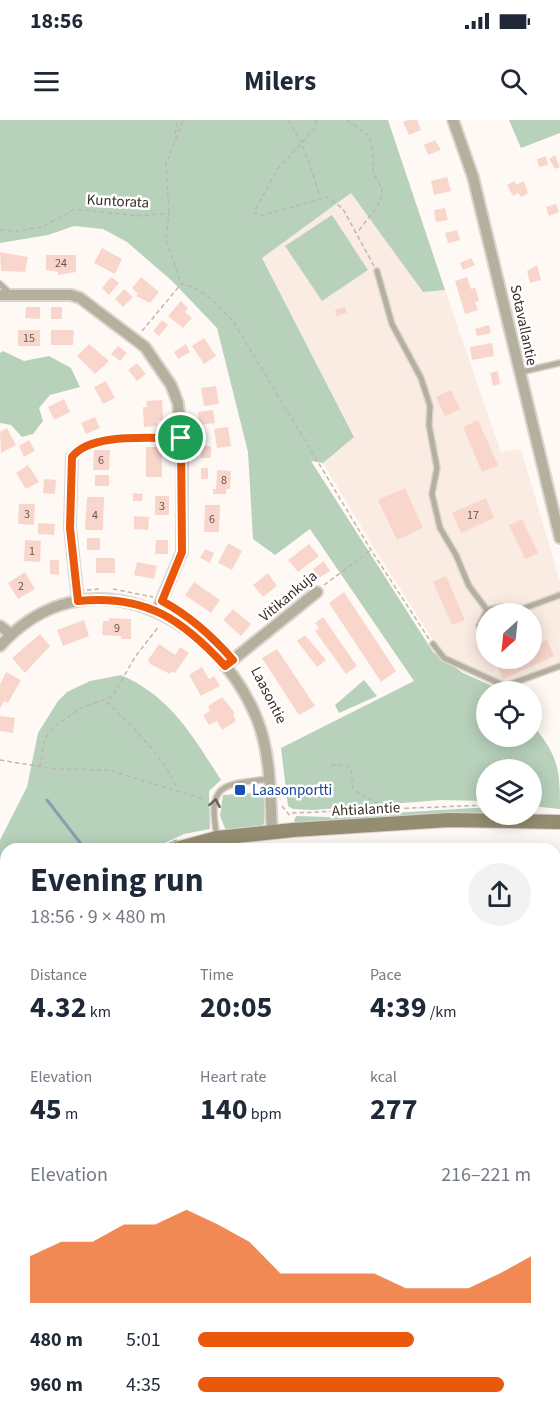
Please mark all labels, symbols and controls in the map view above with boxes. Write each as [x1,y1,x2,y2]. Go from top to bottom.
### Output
text: 18:56 [30,5,83,37]
text: Milers [244,62,316,101]
icon: menu [30,65,63,98]
icon: search [497,65,530,98]
street label: Kuntorata [86,189,150,214]
house number: 24 [55,255,67,272]
street label: Sotavallantie [505,283,542,367]
house number: 15 [23,330,35,347]
pin [155,412,206,463]
icon: arrive [164,421,197,454]
house number: 6 [98,452,104,469]
house number: 8 [221,472,227,489]
house number: 3 [159,498,165,515]
house number: 3 [24,506,30,523]
house number: 4 [92,507,98,524]
house number: 17 [467,507,479,524]
house number: 6 [209,511,215,528]
house number: 1 [29,543,35,560]
street label: Vitikankuja [255,566,322,627]
house number: 2 [18,578,24,595]
north arrow [476,603,542,669]
map controls [476,603,542,825]
house number: 9 [114,620,120,637]
street label: Laasontie [245,663,292,727]
button: locate [476,681,542,747]
button: layers [476,759,542,825]
place label: Laasonportti [252,780,332,801]
marker: Laasonportti [233,783,247,797]
street label: Ahtialantie [331,797,401,822]
one-way arrow [208,798,221,808]
text: Evening run [30,857,204,904]
button: share [468,863,531,926]
text: 18:56 · 9 × 480 m [30,903,166,931]
text: Distance [30,964,87,986]
text: Time [200,964,234,986]
text: Pace [370,964,401,986]
text: 4.32 [30,986,87,1029]
text: 20:05 [200,986,272,1029]
text: 4:39 [370,986,427,1029]
text: km [87,1001,111,1023]
text: /km [427,1001,457,1023]
text: Elevation [30,1066,92,1088]
text: Heart rate [200,1066,267,1088]
text: kcal [370,1066,397,1088]
text: 45 [30,1088,62,1131]
text: 140 [200,1088,248,1131]
text: 277 [370,1088,418,1131]
text: m [62,1103,78,1125]
text: bpm [248,1103,282,1125]
text: Elevation [30,1161,108,1189]
text: 216–221 m [441,1161,531,1189]
text: 480 m [30,1326,83,1354]
text: 5:01 [126,1326,161,1354]
text: 960 m [30,1371,83,1399]
text: 4:35 [126,1371,161,1399]

